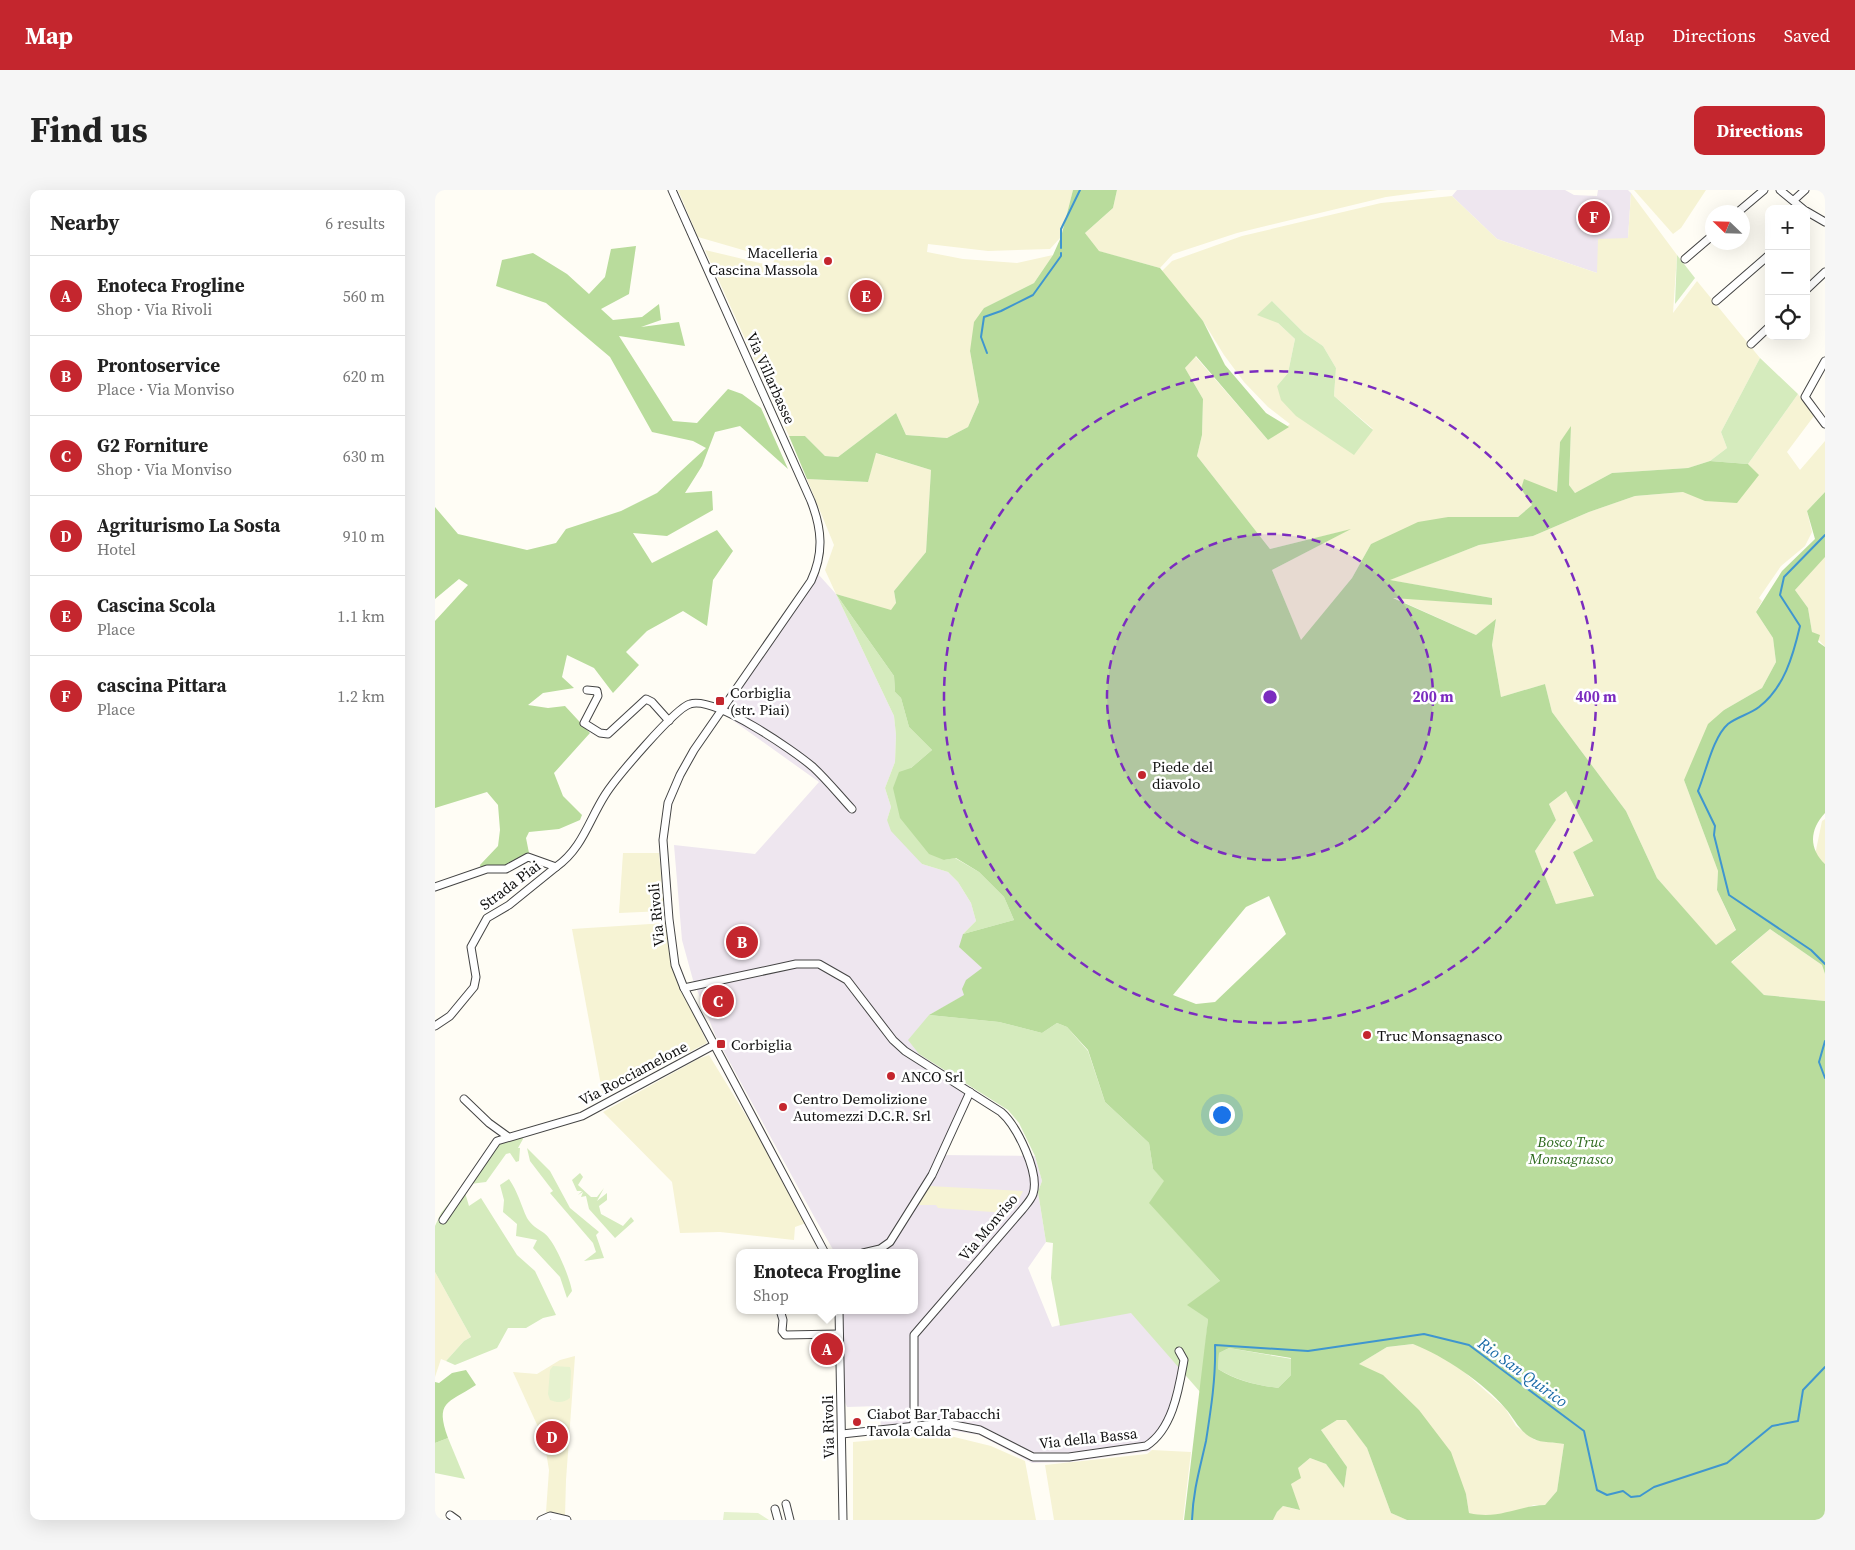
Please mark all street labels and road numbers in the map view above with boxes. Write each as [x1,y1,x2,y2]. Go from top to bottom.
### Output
street label: Via Villarbasse [741,329,801,428]
street label: Strada Piai [475,855,545,915]
street label: Via Rivoli [643,882,669,948]
street label: Via Rocciamelone [575,1035,691,1110]
street label: Via Monviso [954,1189,1022,1265]
street label: Via Rivoli [817,1395,839,1459]
street label: Via della Bassa [1038,1422,1139,1454]

